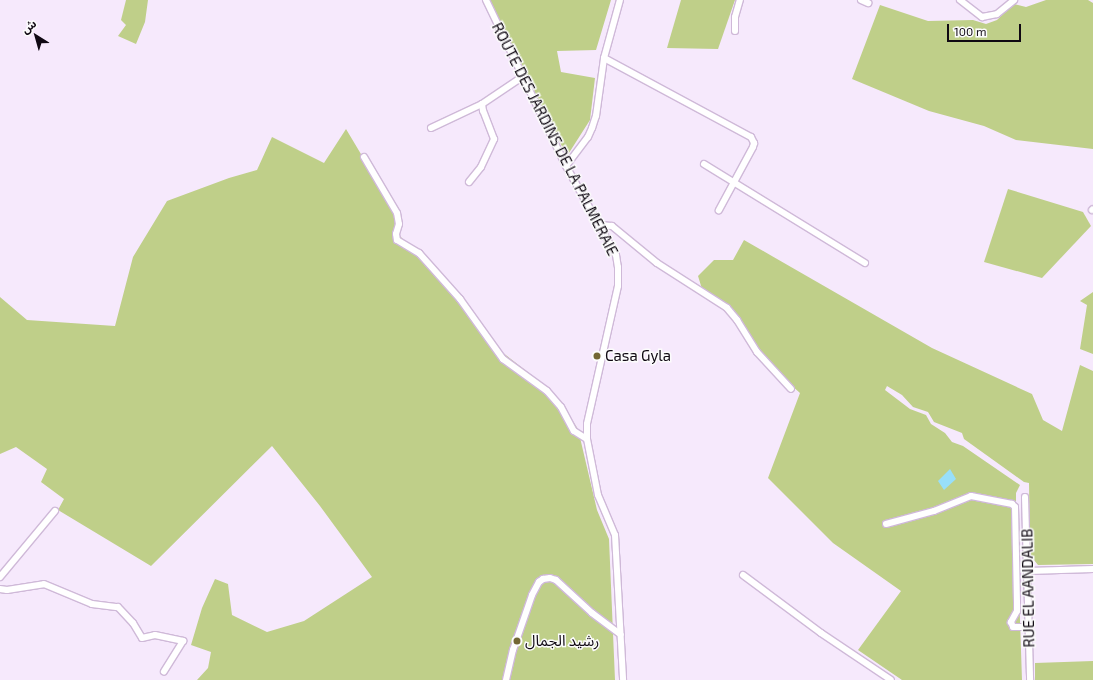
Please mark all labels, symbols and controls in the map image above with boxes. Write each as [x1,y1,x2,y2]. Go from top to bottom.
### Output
north arrow [16,16,56,56]
text: ش [19,16,38,36]
scale bar [949,16,1023,42]
street label: ROUTE DES JARDINS DE LA PALMERAIE [488,19,622,259]
text: 100 m [954,24,986,38]
place label: Casa Gyla [605,347,671,365]
marker: Casa Gyla [592,351,602,361]
street label: RUE EL AANDALIB [1018,528,1038,648]
place label: رشيد الجمال [525,632,599,650]
marker: رشيد الجمال [512,636,522,646]

